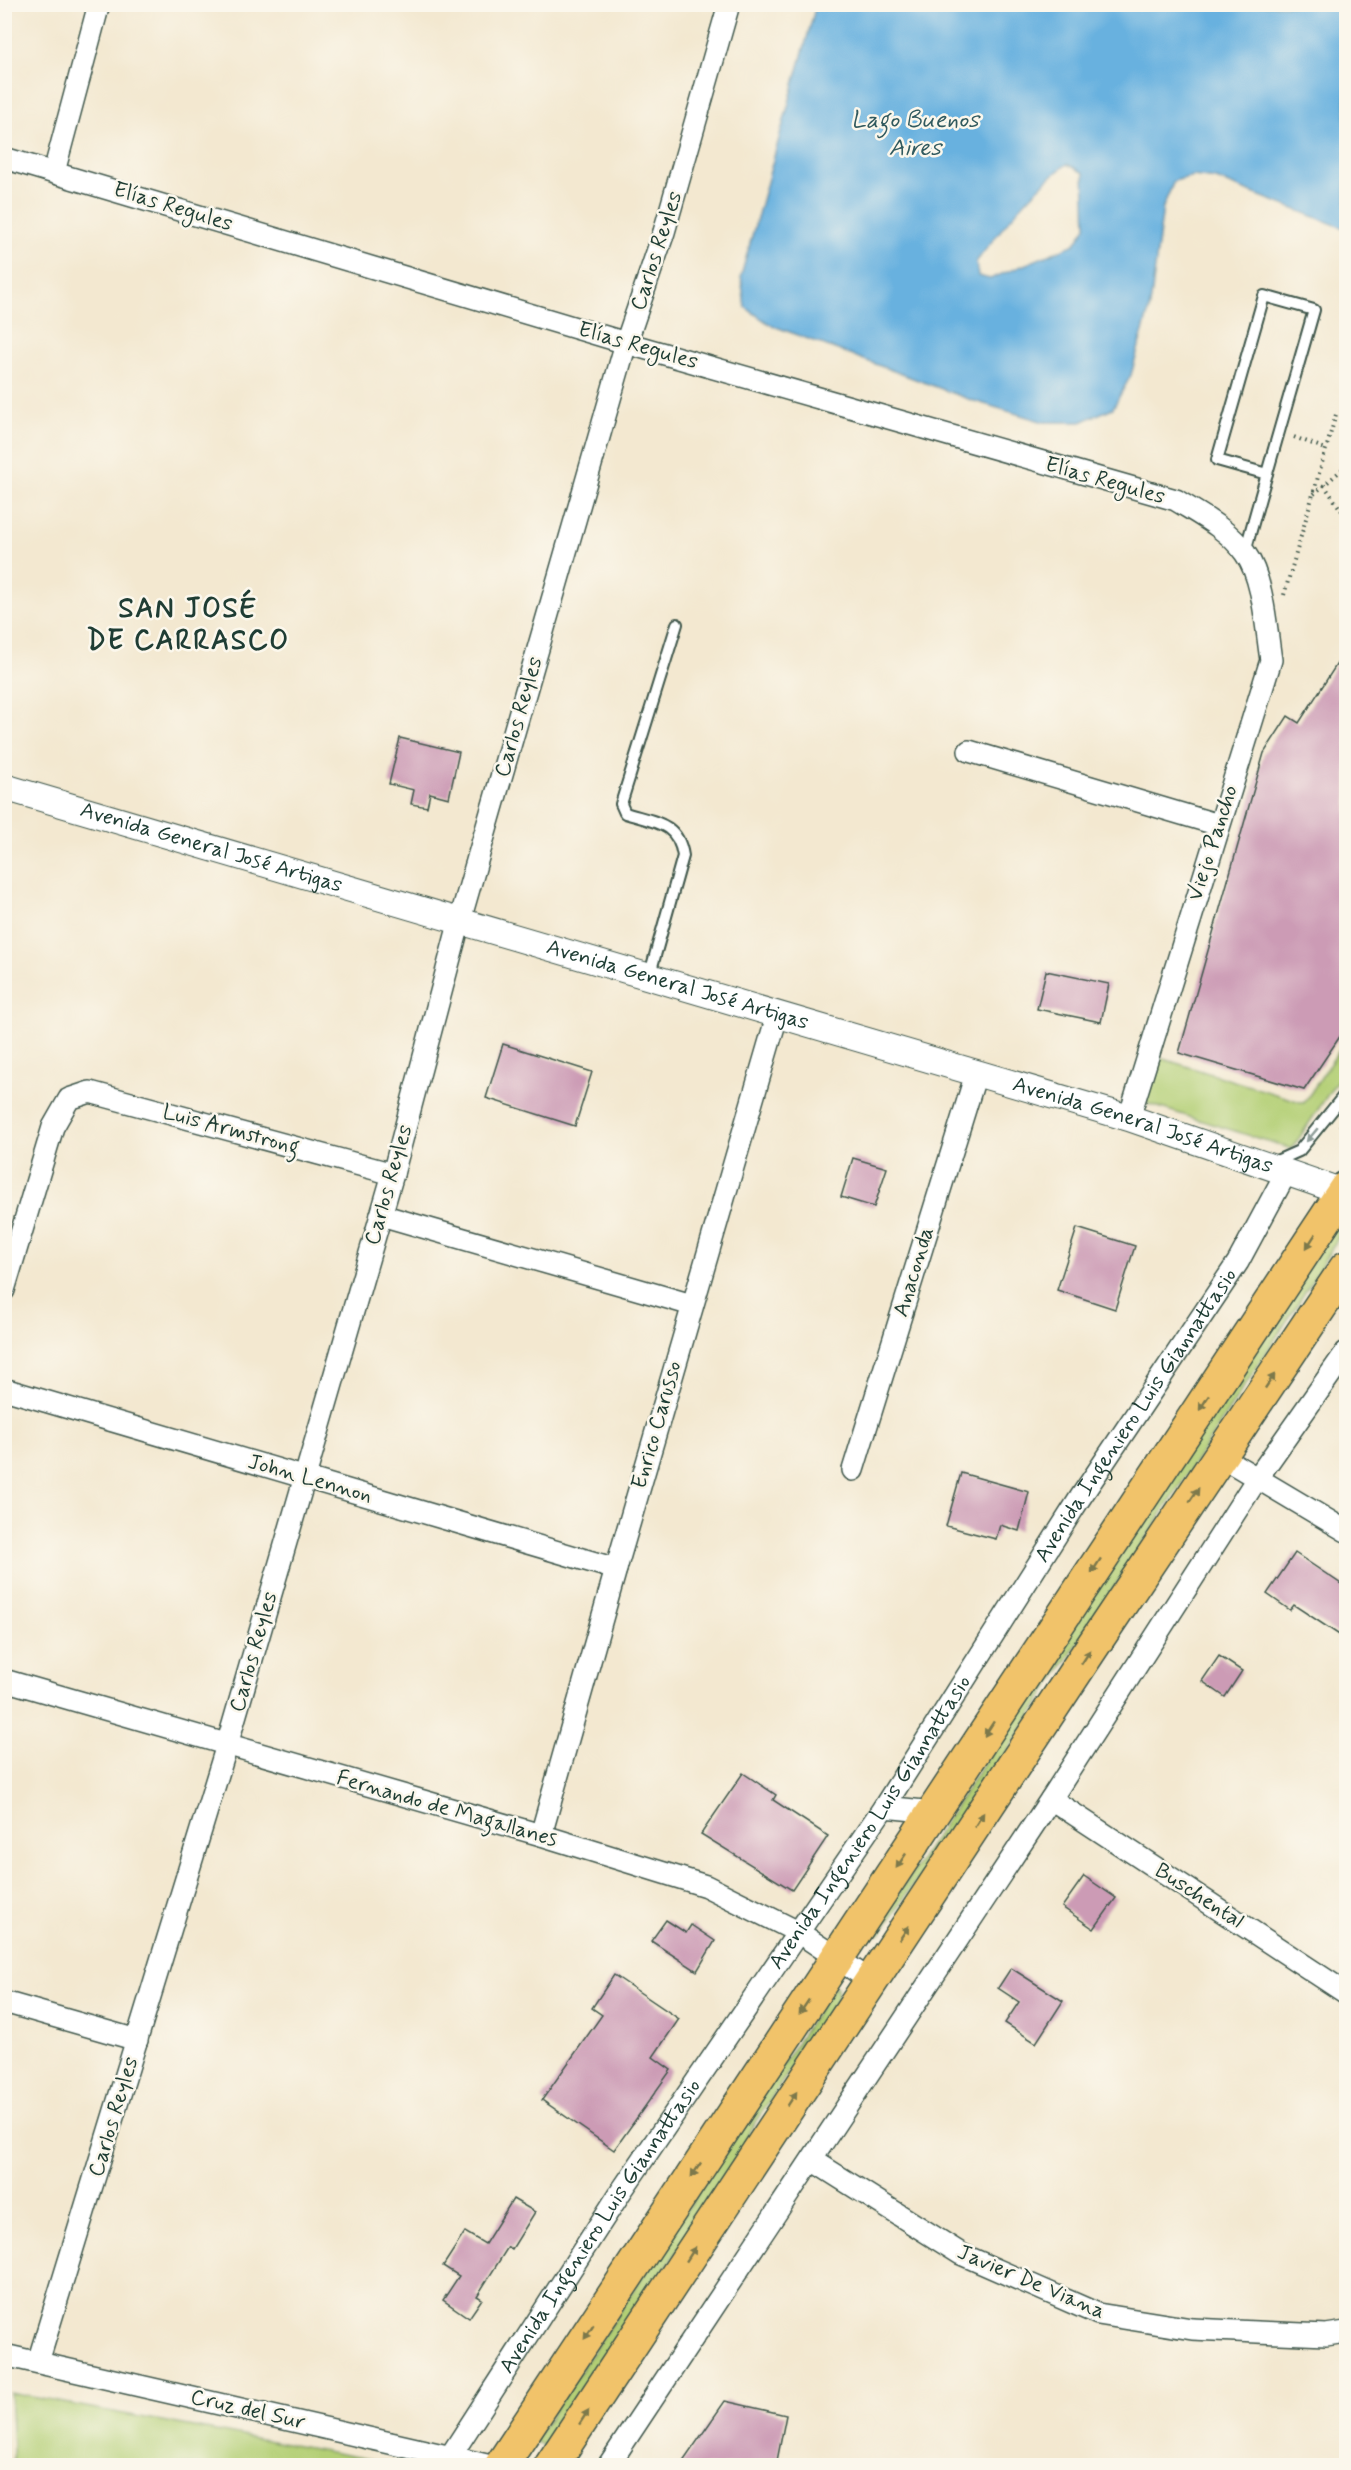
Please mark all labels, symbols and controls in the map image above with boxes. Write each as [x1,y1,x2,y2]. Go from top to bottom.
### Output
water label: Lago Buenos Aires [851,105,981,164]
street label: Elías Regules [109,176,236,241]
street label: Carlos Reyles [625,188,690,314]
street label: Elías Regules [574,316,701,379]
street label: Elías Regules [1041,451,1168,514]
district label: SAN JOSÉ DE CARRASCO [86,589,290,660]
street label: Carlos Reyles [488,653,550,780]
street label: Viejo Pancho [1181,782,1246,905]
street label: Avenida General José Artigas [77,796,346,900]
street label: Avenida General José Artigas [543,933,812,1037]
street label: Avenida General José Artigas [1009,1071,1277,1181]
street label: Luis Armstrong [159,1098,303,1165]
street label: Carlos Reyles [358,1121,420,1248]
one-way arrow [1306,1127,1319,1143]
street label: Anaconda [887,1224,941,1320]
one-way arrow [1306,1232,1317,1249]
street label: Avenida Ingeniero Luis Giannattasio [1029,1263,1244,1568]
street label: Enrico Carusso [625,1358,689,1492]
one-way arrow [1264,1373,1275,1389]
one-way arrow [1198,1395,1210,1411]
street label: John Lennon [245,1448,375,1510]
one-way arrow [1188,1487,1200,1503]
one-way arrow [1091,1558,1102,1574]
street label: Carlos Reyles [223,1588,285,1715]
one-way arrow [1080,1649,1091,1665]
street label: Avenida Ingeniero Luis Giannattasio [763,1670,978,1975]
one-way arrow [983,1720,995,1736]
street label: Fernando de Magallanes [332,1764,561,1857]
one-way arrow [973,1812,984,1828]
one-way arrow [896,1853,907,1869]
street label: Buschental [1149,1857,1249,1935]
one-way arrow [898,1924,909,1941]
one-way arrow [798,1999,810,2015]
street label: Carlos Reyles [82,2053,146,2180]
street label: Avenida Ingeniero Luis Giannattasio [493,2074,708,2379]
one-way arrow [786,2092,798,2108]
one-way arrow [691,2162,702,2178]
street label: Javier De Viana [953,2238,1109,2326]
one-way arrow [685,2246,696,2262]
one-way arrow [583,2324,594,2341]
street label: Cruz del Sur [188,2383,308,2437]
one-way arrow [579,2409,590,2426]

